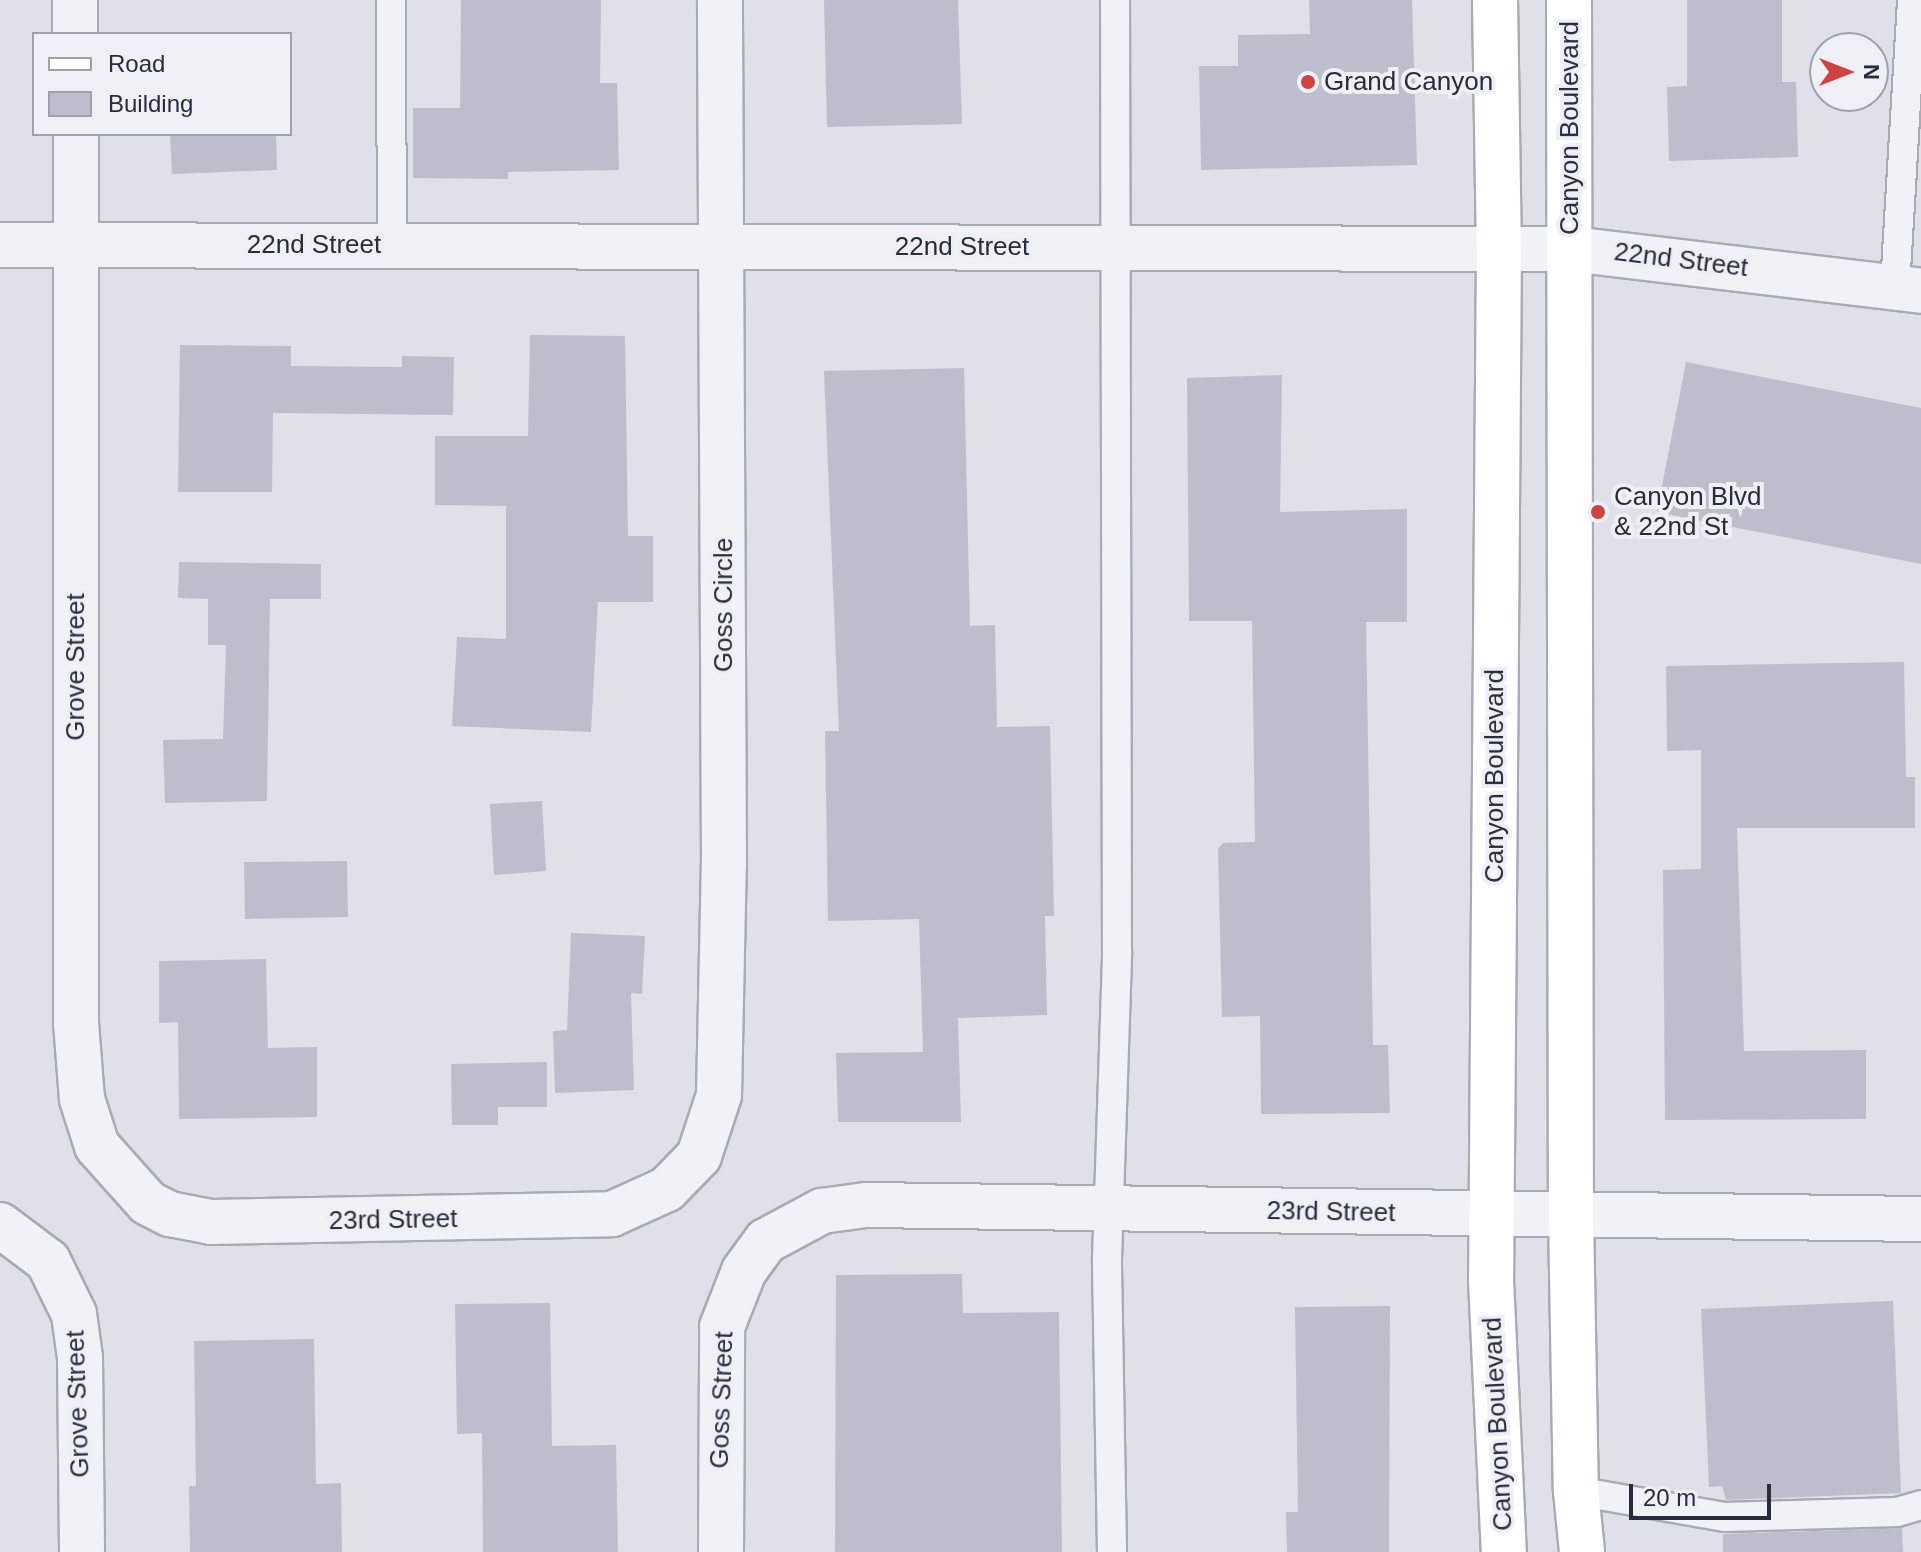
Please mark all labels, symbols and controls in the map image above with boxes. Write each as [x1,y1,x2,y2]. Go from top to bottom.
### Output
street label: Canyon Boulevard [1554,21,1586,235]
legend [32,32,292,136]
north arrow [1809,32,1889,112]
text: Road [108,50,165,77]
text: N [1859,64,1884,80]
place label: Grand Canyon [1324,66,1493,98]
marker: Grand Canyon [1299,73,1317,91]
text: Building [108,90,193,117]
street label: 22nd Street [247,229,381,261]
street label: 22nd Street [895,231,1029,263]
street label: 22nd Street [1612,236,1750,284]
place label: Canyon Blvd & 22nd St [1614,481,1761,542]
marker: Canyon Blvd & 22nd St [1589,503,1607,521]
street label: Goss Circle [708,538,740,672]
street label: Grove Street [60,593,92,741]
street label: Canyon Boulevard [1479,669,1511,883]
street label: 23rd Street [1266,1195,1396,1229]
street label: 23rd Street [328,1203,458,1237]
street label: Canyon Boulevard [1477,1316,1519,1532]
street label: Grove Street [60,1330,96,1478]
street label: Goss Street [704,1331,740,1469]
scale bar [1633,1468,1775,1518]
text: 20 m [1643,1484,1696,1511]

